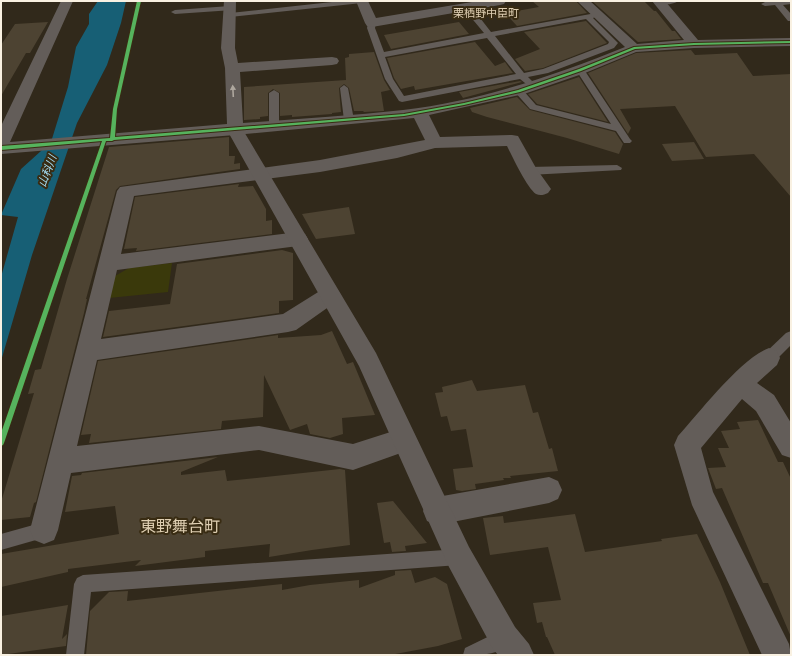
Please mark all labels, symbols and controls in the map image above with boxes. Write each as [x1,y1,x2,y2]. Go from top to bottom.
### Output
district label: 栗栖野中臣町 [453,7,519,20]
one-way arrow [230,84,236,97]
water label: 山科川 [36,153,60,189]
district label: 東野舞台町 [140,517,220,536]

